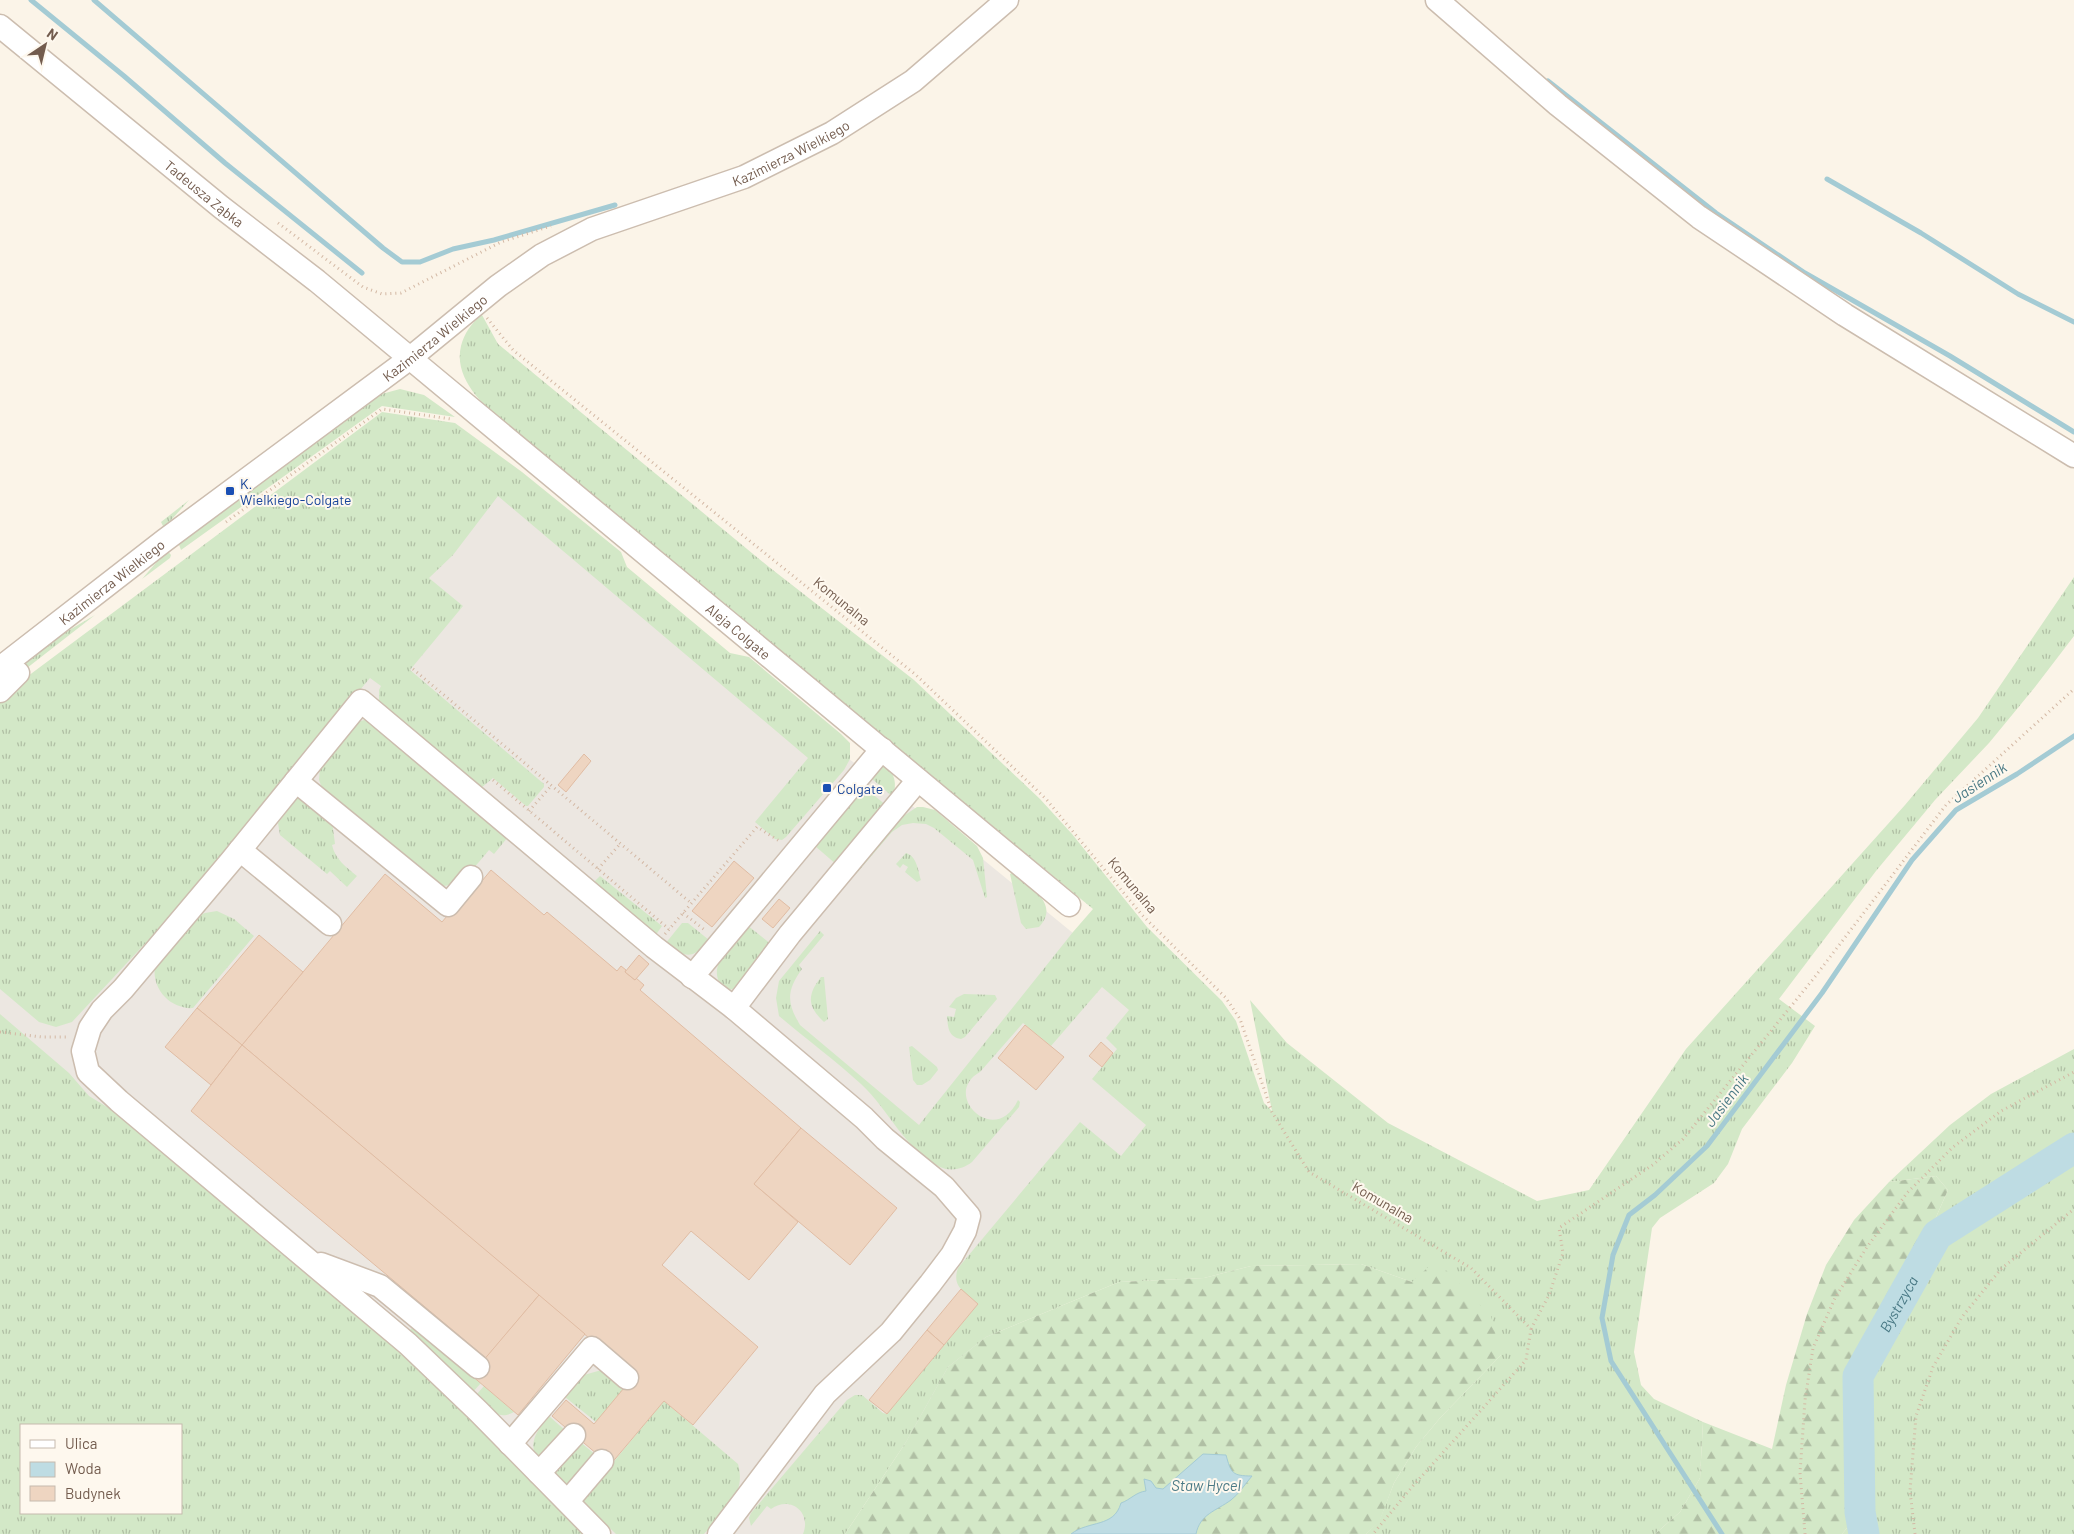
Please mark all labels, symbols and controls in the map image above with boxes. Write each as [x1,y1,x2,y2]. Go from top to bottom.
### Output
north arrow [20,20,70,70]
text: N [44,24,61,44]
street label: Kazimierza Wielkiego [730,116,852,189]
street label: Tadeusza Ząbka [161,156,247,230]
street label: Kazimierza Wielkiego [379,290,490,384]
place label: K. Wielkiego-Colgate [240,475,352,508]
marker: K. Wielkiego-Colgate [224,485,236,497]
street label: Kazimierza Wielkiego [55,535,168,628]
street label: Komunalna [810,573,874,629]
street label: Aleja Colgate [703,599,775,663]
water label: Jasiennik [1948,757,2010,806]
place label: Colgate [837,780,883,797]
marker: Colgate [821,782,833,794]
street label: Komunalna [1105,854,1161,916]
water label: Jasiennik [1700,1069,1752,1130]
street label: Komunalna [1349,1178,1417,1226]
water label: Bystrzyca [1876,1273,1921,1335]
legend [20,1424,182,1514]
text: Ulica [65,1434,97,1452]
text: Woda [65,1459,101,1477]
water label: Staw Hycel [1171,1476,1241,1494]
text: Budynek [65,1484,121,1502]

